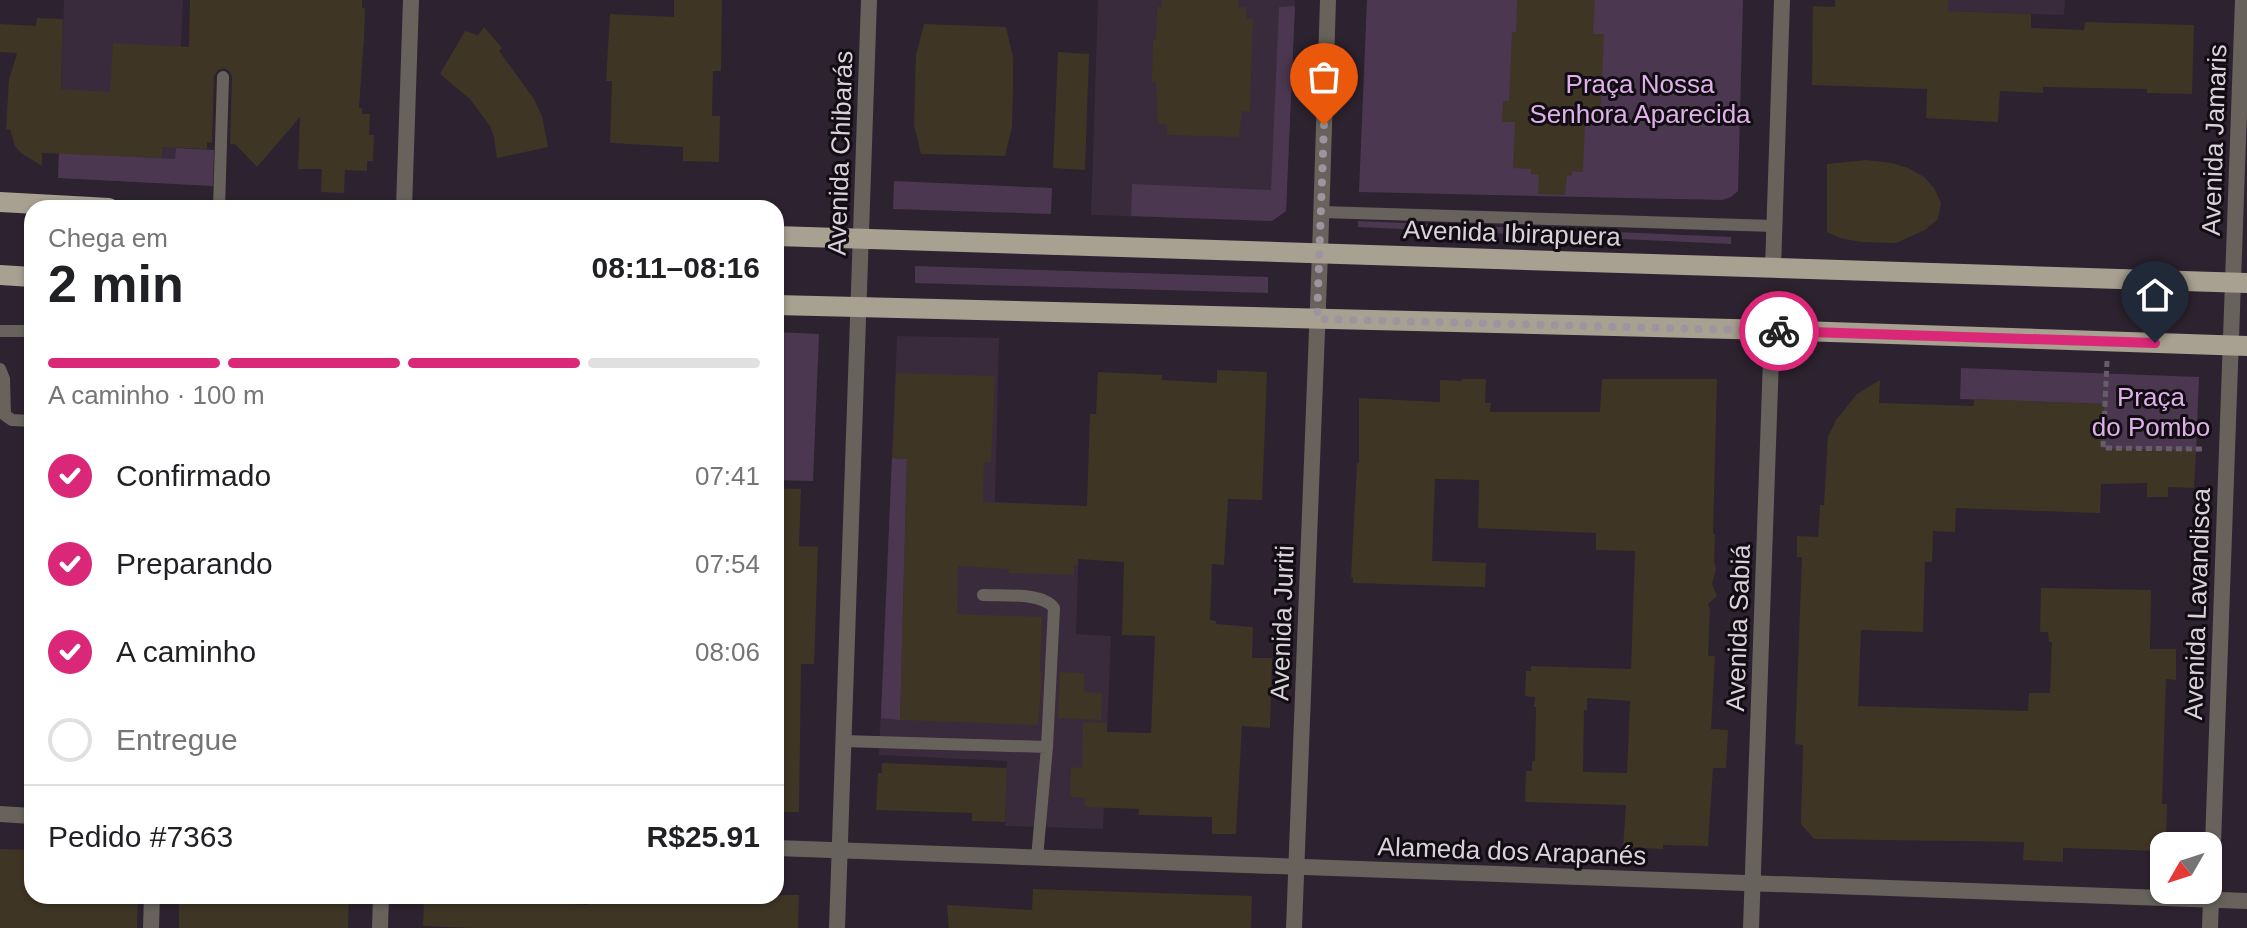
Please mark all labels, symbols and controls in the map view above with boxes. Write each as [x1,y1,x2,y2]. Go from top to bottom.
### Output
pin [1290,43,1358,125]
street label: Avenida Jamaris [2196,44,2232,236]
street label: Avenida Chibarás [821,50,859,256]
icon: bag [1302,55,1346,99]
park label: Praça Nossa Senhora Aparecida [1529,69,1751,129]
street label: Avenida Ibirapuera [1403,214,1622,252]
text: Chega em [48,223,168,253]
text: 08:11–08:16 [592,251,760,284]
text: 2 min [48,255,184,313]
pin [2121,261,2189,343]
icon: home [2133,273,2177,317]
courier [1739,291,1819,371]
icon: bike [1757,309,1801,353]
text: A caminho · 100 m [48,380,265,410]
park label: Praça do Pombo [2092,382,2210,442]
icon: check [48,454,92,498]
text: Confirmado [116,459,271,492]
text: 07:41 [695,461,760,491]
street label: Avenida Lavandisca [2178,487,2216,721]
icon: check [48,542,92,586]
street label: Avenida Sabiá [1720,543,1756,712]
street label: Avenida Juriti [1264,545,1300,701]
text: Preparando [116,547,273,580]
text: 07:54 [695,549,760,579]
icon: check [48,630,92,674]
text: A caminho [116,635,256,668]
text: 08:06 [695,637,760,667]
text: Entregue [116,723,238,756]
text: Pedido #7363 [48,820,233,853]
text: R$25.91 [647,820,760,853]
street label: Alameda dos Arapanés [1377,831,1647,871]
north arrow [2150,832,2222,904]
map controls [2150,832,2222,904]

